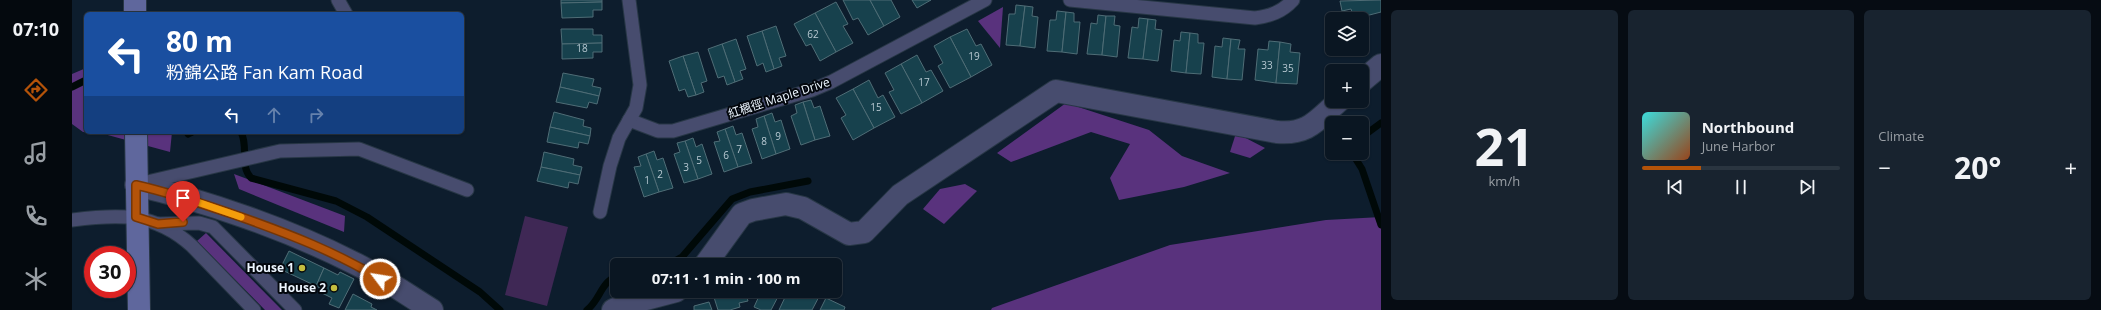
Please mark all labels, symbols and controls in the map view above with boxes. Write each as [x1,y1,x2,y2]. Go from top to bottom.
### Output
map controls [1325,12,1369,160]
button: layers [1325,12,1369,56]
text: 07:10 [13,17,59,41]
text: 80 m [166,22,233,60]
house number: 62 [807,27,819,41]
icon: left [100,28,152,80]
house number: 18 [576,41,588,55]
house number: 19 [968,49,980,63]
house number: 33 [1261,58,1273,72]
text: 粉錦公路 Fan Kam Road [166,60,363,84]
house number: 35 [1282,61,1294,75]
button: + [1325,64,1369,108]
street label: 紅楓徑 Maple Drive [726,73,832,122]
house number: 17 [918,75,930,89]
icon: directions [22,76,50,104]
house number: 15 [870,100,882,114]
icon: left [221,104,243,126]
icon: ahead [263,104,285,126]
icon: right [305,104,327,126]
text: 21 [1475,110,1534,181]
button: − [1325,116,1369,160]
text: Northbound [1702,117,1794,137]
text: Climate [1878,127,1924,145]
house number: 9 [775,129,781,143]
house number: 8 [761,134,767,148]
text: June Harbor [1702,137,1775,155]
icon: music [22,139,50,167]
house number: 7 [736,142,742,156]
text: 20° [1954,147,2001,188]
house number: 6 [723,148,729,162]
text: − [1878,152,1891,182]
text: + [2064,152,2077,182]
house number: 5 [696,153,702,167]
house number: 3 [683,160,689,174]
house number: 2 [657,167,663,181]
text: km/h [1489,172,1520,190]
house number: 1 [644,173,650,187]
icon: previous [1664,176,1686,198]
icon: pause [1730,176,1752,198]
icon: next [1796,176,1818,198]
pin [166,181,200,222]
icon: arrive [172,187,194,209]
icon: phone [22,202,50,230]
speed limit sign: 30 [84,246,136,298]
position arrow [359,258,401,300]
place label: House 1 [246,259,294,276]
marker: House 1 [297,263,307,273]
icon: climate [22,265,50,293]
text: 07:11 · 1 min · 100 m [652,268,800,288]
place label: House 2 [278,279,326,296]
marker: House 2 [329,283,339,293]

